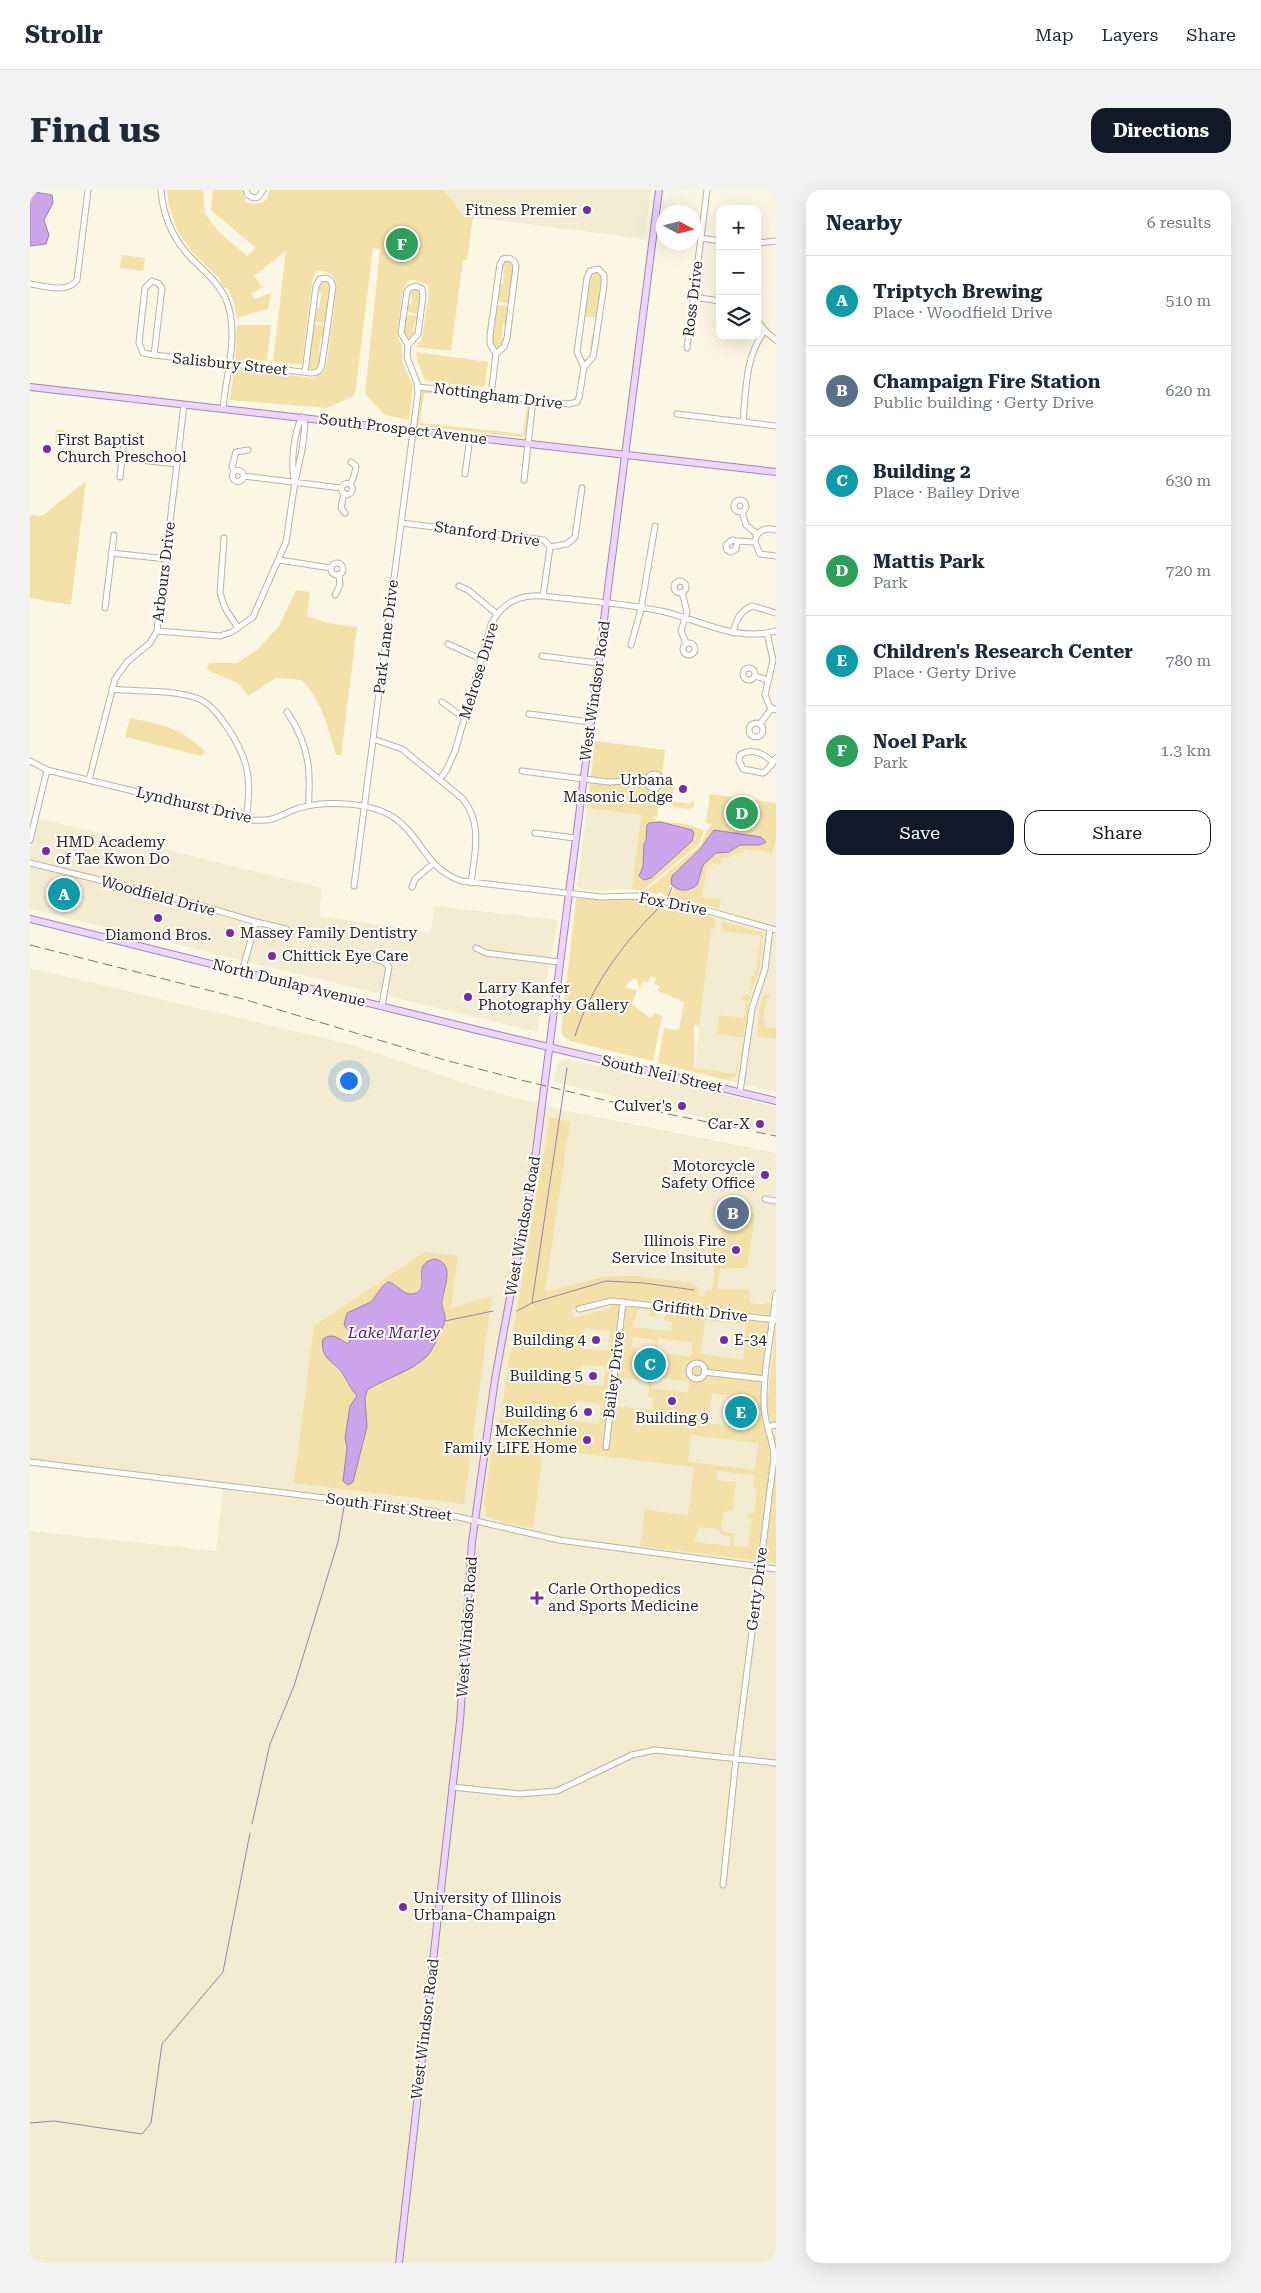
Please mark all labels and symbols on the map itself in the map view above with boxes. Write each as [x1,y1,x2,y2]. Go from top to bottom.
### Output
place label: Fitness Premier [465,201,577,219]
marker: Fitness Premier [581,204,593,216]
north arrow [656,205,701,250]
pin: F [386,225,418,263]
street label: Ross Drive [679,260,707,338]
street label: Salisbury Street [172,349,289,379]
street label: Nottingham Drive [432,379,564,413]
street label: South Prospect Avenue [318,410,488,448]
place label: First Baptist Church Preschool [57,431,187,466]
marker: First Baptist Church Preschool [41,443,53,455]
street label: Stanford Drive [433,518,541,550]
street label: Arbours Drive [149,521,179,623]
street label: Park Lane Drive [370,579,402,695]
street label: West Windsor Road [576,619,614,762]
street label: Melrose Drive [456,620,502,722]
place label: Urbana Masonic Lodge [563,771,673,806]
street label: Lyndhurst Drive [135,783,253,827]
marker: Urbana Masonic Lodge [677,783,689,795]
pin: D [726,794,758,832]
place label: HMD Academy of Tae Kwon Do [56,833,170,868]
marker: HMD Academy of Tae Kwon Do [40,845,52,857]
street label: Woodfield Drive [99,872,217,920]
pin: A [48,875,80,913]
street label: Fox Drive [637,889,709,919]
marker: Diamond Bros. [152,912,164,924]
place label: Massey Family Dentistry [240,924,417,942]
place label: Diamond Bros. [105,926,211,944]
marker: Massey Family Dentistry [224,927,236,939]
place label: Chittick Eye Care [282,947,408,965]
marker: Chittick Eye Care [266,950,278,962]
street label: North Dunlap Avenue [211,955,367,1011]
place label: Larry Kanfer Photography Gallery [478,979,629,1014]
marker: Larry Kanfer Photography Gallery [462,991,474,1003]
street label: South Neil Street [600,1051,725,1097]
your location [336,1068,362,1094]
place label: Culver's [614,1097,672,1115]
marker: Culver's [676,1100,688,1112]
place label: Car-X [708,1115,750,1133]
marker: Car-X [754,1118,766,1130]
street label: West Windsor Road [502,1154,544,1297]
place label: Motorcycle Safety Office [661,1157,755,1192]
marker: Motorcycle Safety Office [759,1169,771,1181]
pin: B [717,1194,749,1232]
place label: Illinois Fire Service Insitute [612,1232,726,1267]
marker: Illinois Fire Service Insitute [730,1244,742,1256]
street label: Griffith Drive [651,1296,749,1326]
water label: Lake Marley [347,1323,441,1342]
place label: Building 4 [513,1331,587,1349]
street label: Bailey Drive [600,1331,628,1419]
place label: E-34 [734,1331,767,1349]
marker: Building 4 [590,1334,602,1346]
marker: E-34 [718,1334,730,1346]
pin: C [634,1345,666,1383]
place label: Building 5 [510,1367,583,1385]
marker: Building 5 [587,1370,599,1382]
pin: E [725,1393,757,1431]
marker: Building 9 [666,1395,678,1407]
place label: Building 6 [505,1403,578,1421]
marker: Building 6 [582,1406,594,1418]
place label: Building 9 [635,1409,709,1427]
place label: McKechnie Family LIFE Home [444,1422,577,1457]
marker: McKechnie Family LIFE Home [581,1434,593,1446]
street label: South First Street [325,1489,453,1525]
street label: Gerty Drive [743,1546,771,1632]
street label: West Windsor Road [453,1555,481,1698]
place label: Carle Orthopedics and Sports Medicine [548,1580,698,1615]
marker: Carle Orthopedics and Sports Medicine [530,1591,544,1605]
place label: University of Illinois Urbana-Champaign [413,1889,562,1924]
marker: University of Illinois Urbana-Champaign [397,1901,409,1913]
street label: West Windsor Road [407,1957,443,2100]

